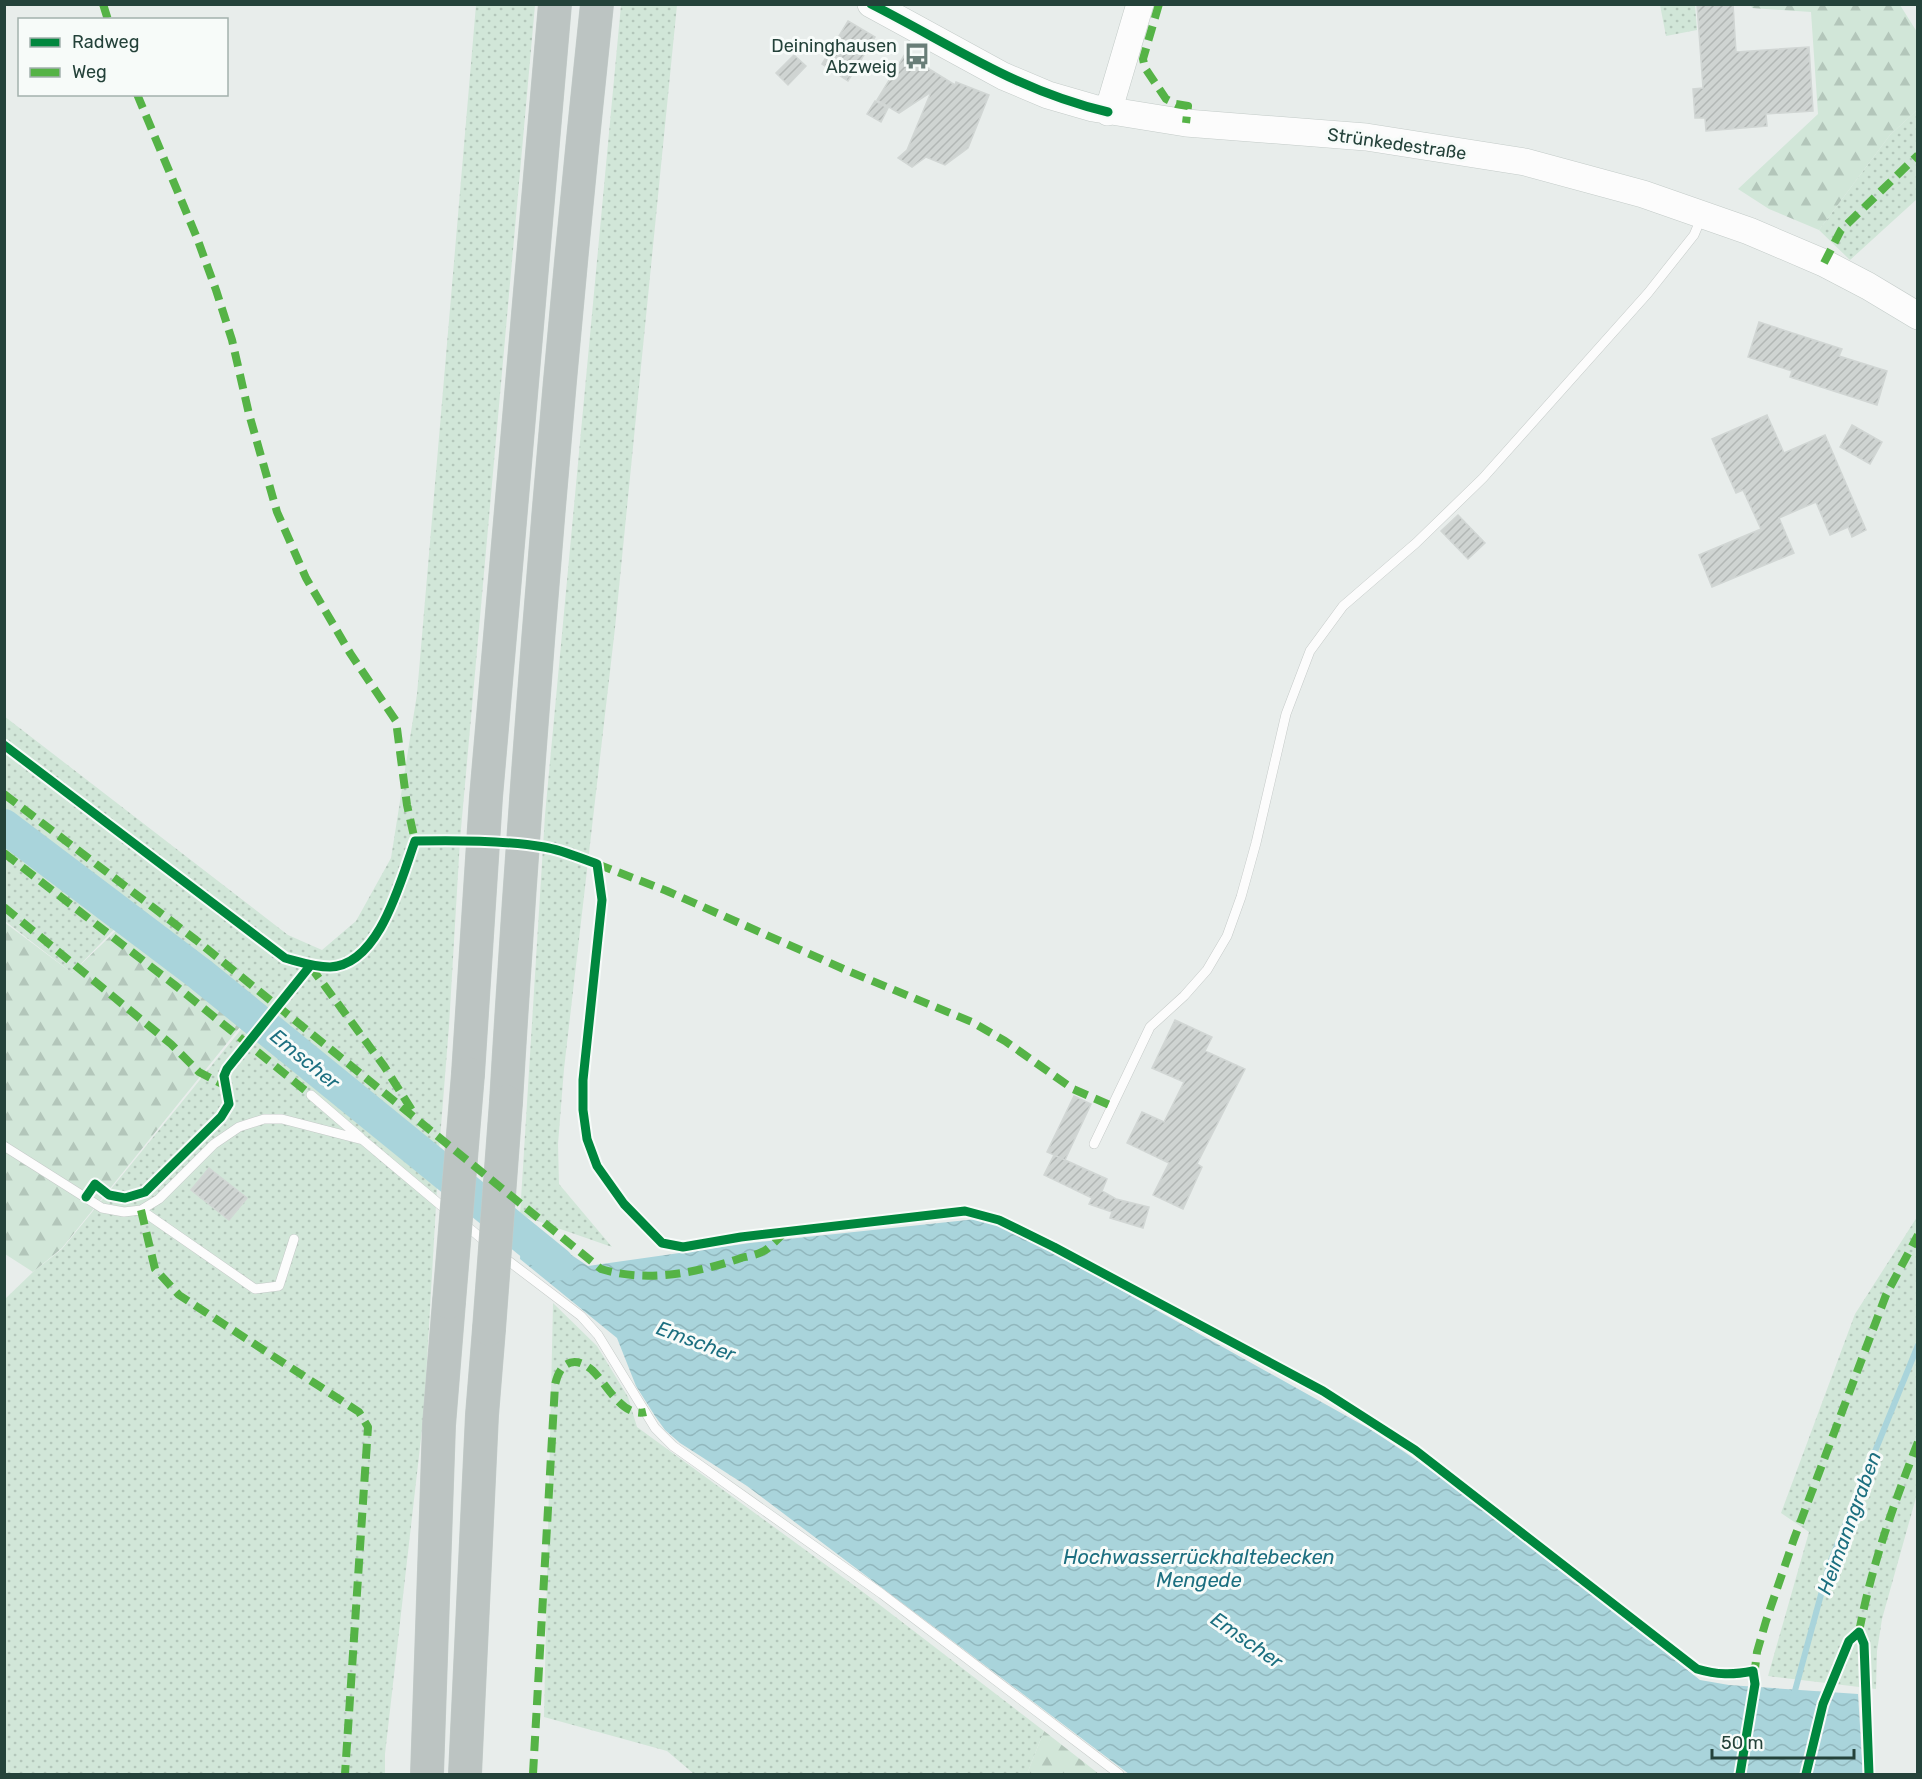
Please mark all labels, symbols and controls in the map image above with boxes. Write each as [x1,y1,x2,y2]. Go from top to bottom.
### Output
legend [18,18,228,96]
text: Radweg [72,31,139,53]
place label: Deininghausen Abzweig [771,35,897,78]
bus stop icon: Deininghausen Abzweig [902,41,932,71]
text: Weg [72,61,107,83]
street label: Strünkedestraße [1326,123,1468,165]
water label: Emscher [266,1024,346,1095]
water label: Emscher [653,1316,740,1367]
water label: Heimanngraben [1812,1448,1886,1598]
water label: Hochwasserrückhaltebecken Mengede [1063,1545,1335,1592]
water label: Emscher [1206,1607,1289,1674]
scale bar [1712,1722,1854,1760]
text: 50 m [1721,1732,1764,1754]

